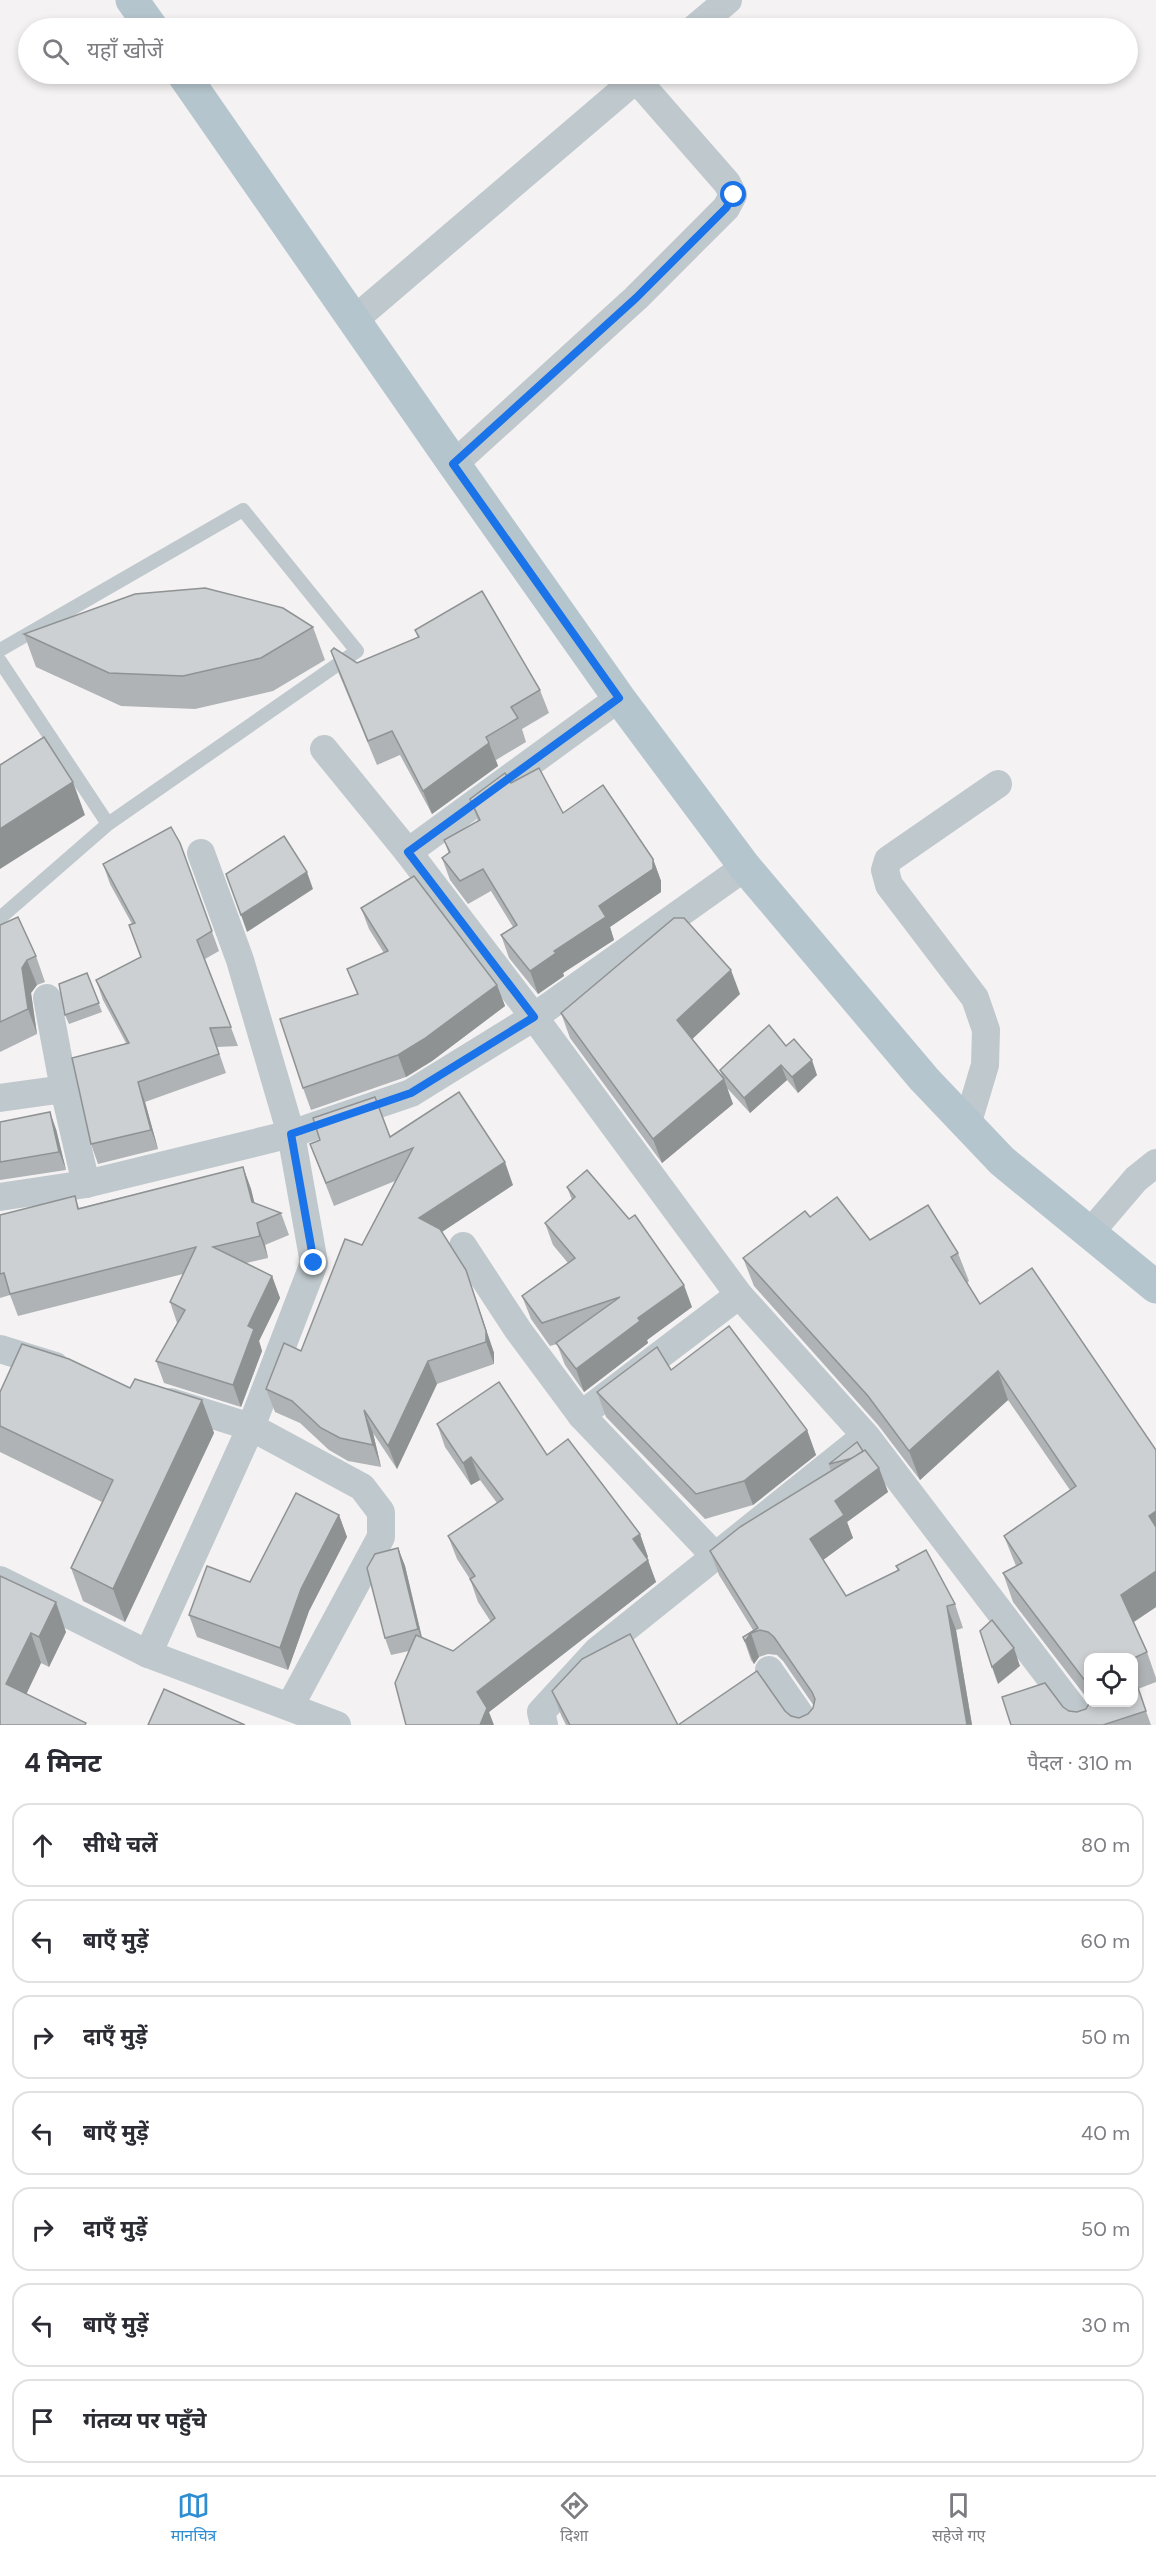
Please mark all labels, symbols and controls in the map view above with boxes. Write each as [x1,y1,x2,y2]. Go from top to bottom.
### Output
search box [18,18,1138,84]
icon: search [39,35,72,68]
text: यहाँ खोजें [87,36,163,65]
route start [720,181,746,207]
route end [300,1249,326,1275]
map controls [1084,1653,1138,1707]
button: locate [1084,1653,1138,1707]
text: 4 मिनट [24,1746,102,1780]
text: पैदल · 310 m [1027,1750,1132,1776]
icon: ahead [26,1829,59,1862]
text: सीधे चलें [83,1830,158,1859]
text: 80 m [1081,1832,1130,1858]
icon: left [26,1925,59,1958]
text: बाएँ मुड़ें [83,1926,149,1955]
text: 60 m [1081,1928,1130,1954]
icon: right [26,2021,59,2054]
text: दाएँ मुड़ें [83,2022,147,2051]
text: 50 m [1081,2024,1130,2050]
icon: left [26,2117,59,2150]
text: बाएँ मुड़ें [83,2118,149,2147]
text: 40 m [1081,2120,1130,2146]
icon: right [26,2213,59,2246]
text: दाएँ मुड़ें [83,2214,147,2243]
text: 50 m [1081,2216,1130,2242]
icon: left [26,2309,59,2342]
text: बाएँ मुड़ें [83,2310,149,2339]
text: 30 m [1081,2312,1130,2338]
icon: arrive [26,2405,59,2438]
text: गंतव्य पर पहुँचे [83,2406,206,2435]
tab: मानचित्र [171,2489,216,2548]
tab: दिशा [558,2489,591,2548]
tab: सहेजे गए [932,2489,985,2548]

